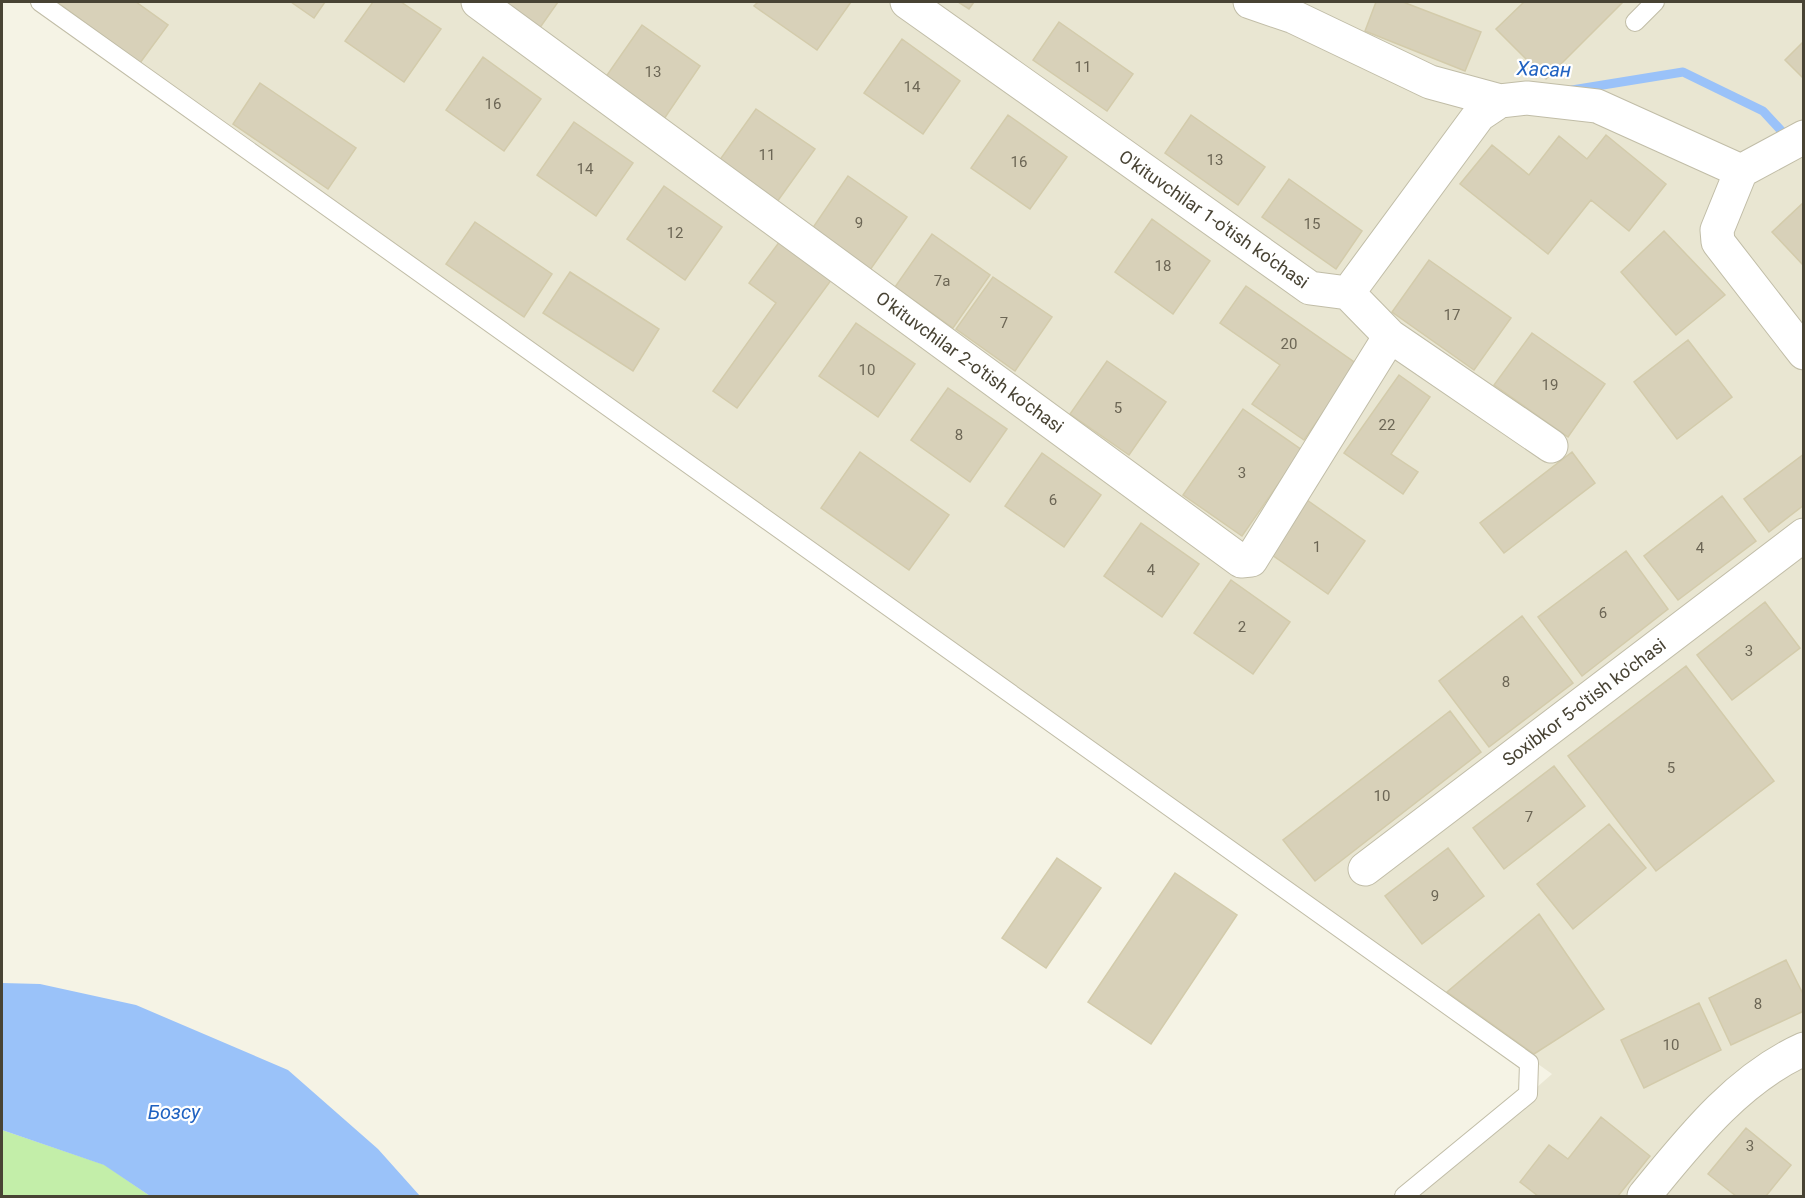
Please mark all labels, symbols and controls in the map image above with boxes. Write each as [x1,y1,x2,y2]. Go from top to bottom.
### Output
water label: Хасан [1515,56,1572,82]
house number: 11 [1075,58,1091,76]
house number: 13 [645,63,661,81]
house number: 14 [904,78,921,96]
house number: 16 [485,95,501,113]
street label: O'kituvchilar 1-o'tish ko'chasi [1115,145,1313,293]
house number: 11 [759,146,775,164]
house number: 13 [1207,151,1223,169]
house number: 16 [1011,153,1027,171]
house number: 14 [577,160,594,178]
house number: 9 [855,214,863,232]
house number: 15 [1304,215,1320,233]
house number: 12 [667,224,683,242]
house number: 18 [1155,257,1171,275]
house number: 7a [934,272,950,290]
street label: O'kituvchilar 2-o'tish ko'chasi [872,287,1068,437]
house number: 17 [1444,306,1460,324]
house number: 7 [1000,314,1008,332]
house number: 20 [1281,335,1297,353]
house number: 10 [859,361,875,379]
house number: 19 [1542,376,1558,394]
house number: 5 [1114,399,1122,417]
house number: 22 [1379,416,1395,434]
house number: 8 [955,426,963,444]
house number: 3 [1238,464,1246,482]
house number: 6 [1049,491,1057,509]
house number: 1 [1313,538,1321,556]
house number: 4 [1696,539,1705,557]
house number: 4 [1147,561,1156,579]
house number: 6 [1599,604,1607,622]
house number: 2 [1238,618,1246,636]
street label: Soxibkor 5-o'tish ko'chasi [1498,633,1670,771]
house number: 3 [1745,642,1753,660]
house number: 8 [1502,673,1510,691]
house number: 5 [1667,759,1675,777]
house number: 10 [1374,787,1390,805]
house number: 7 [1525,808,1533,826]
house number: 9 [1431,887,1439,905]
house number: 8 [1754,995,1762,1013]
house number: 10 [1663,1036,1679,1054]
water label: Бозсу [148,1100,201,1124]
house number: 3 [1746,1137,1754,1155]

